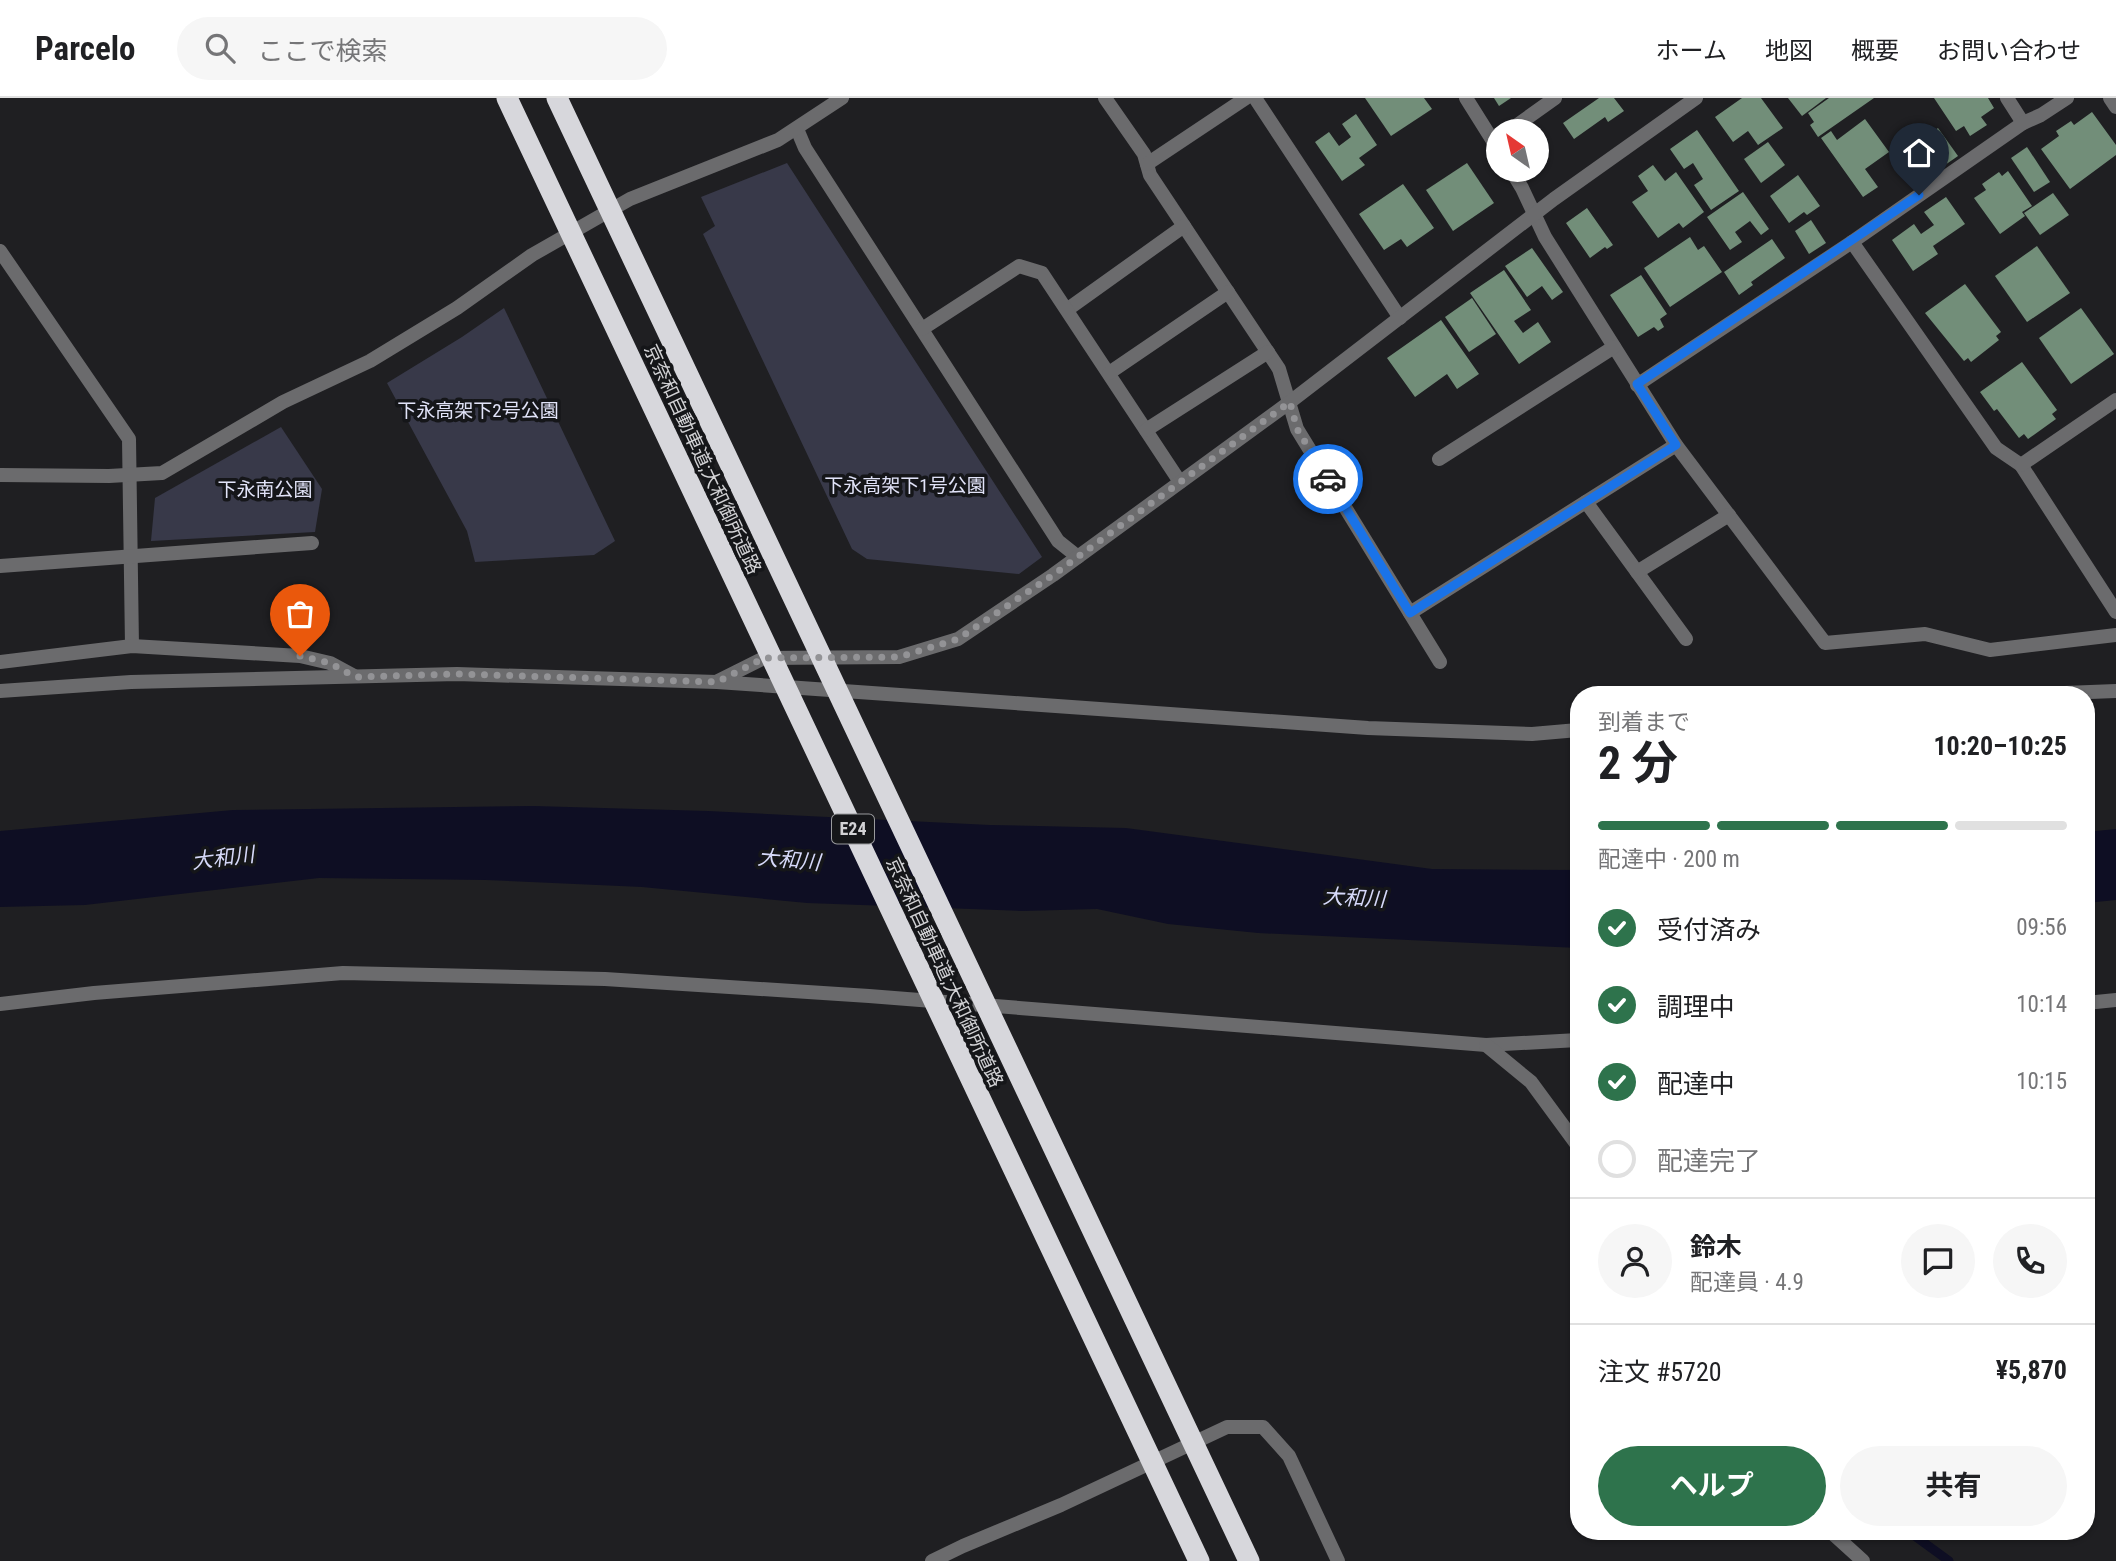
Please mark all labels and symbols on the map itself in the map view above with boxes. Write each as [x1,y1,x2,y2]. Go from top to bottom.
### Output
north arrow [1486,119,1549,182]
pin [1889,123,1949,195]
street label: 京奈和自動車道;大和御所道路 [639,341,766,578]
park label: 下永高架下2号公園 [397,399,559,422]
courier [1293,444,1363,514]
park label: 下永高架下1号公園 [824,474,986,497]
park label: 下永南公園 [217,478,313,501]
pin [270,584,330,656]
road number: E24 [832,814,874,844]
water label: 大和川 [190,842,258,874]
water label: 大和川 [757,845,823,875]
street label: 京奈和自動車道;大和御所道路 [881,854,1008,1091]
water label: 大和川 [1322,884,1388,912]

